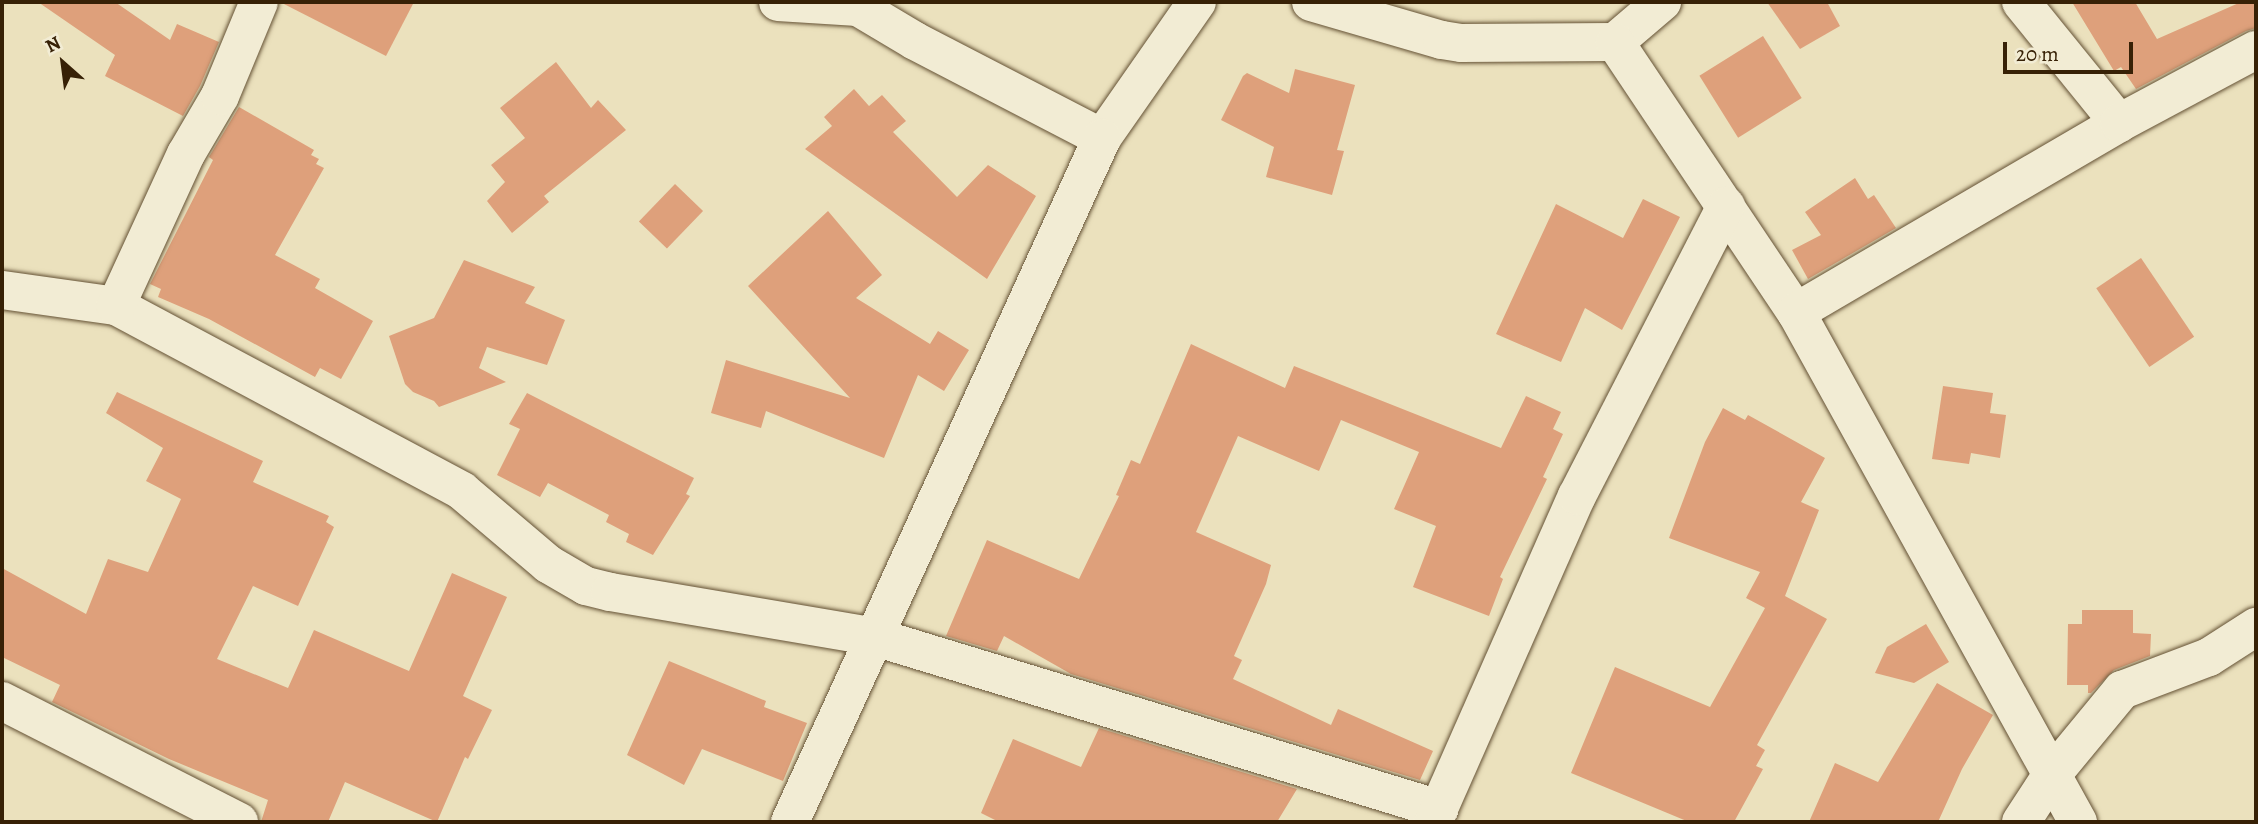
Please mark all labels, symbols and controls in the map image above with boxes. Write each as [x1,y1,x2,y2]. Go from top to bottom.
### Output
north arrow [28,28,98,98]
scale bar [2006,28,2136,72]
text: N [41,30,65,59]
text: 20 m [2016,40,2059,68]

